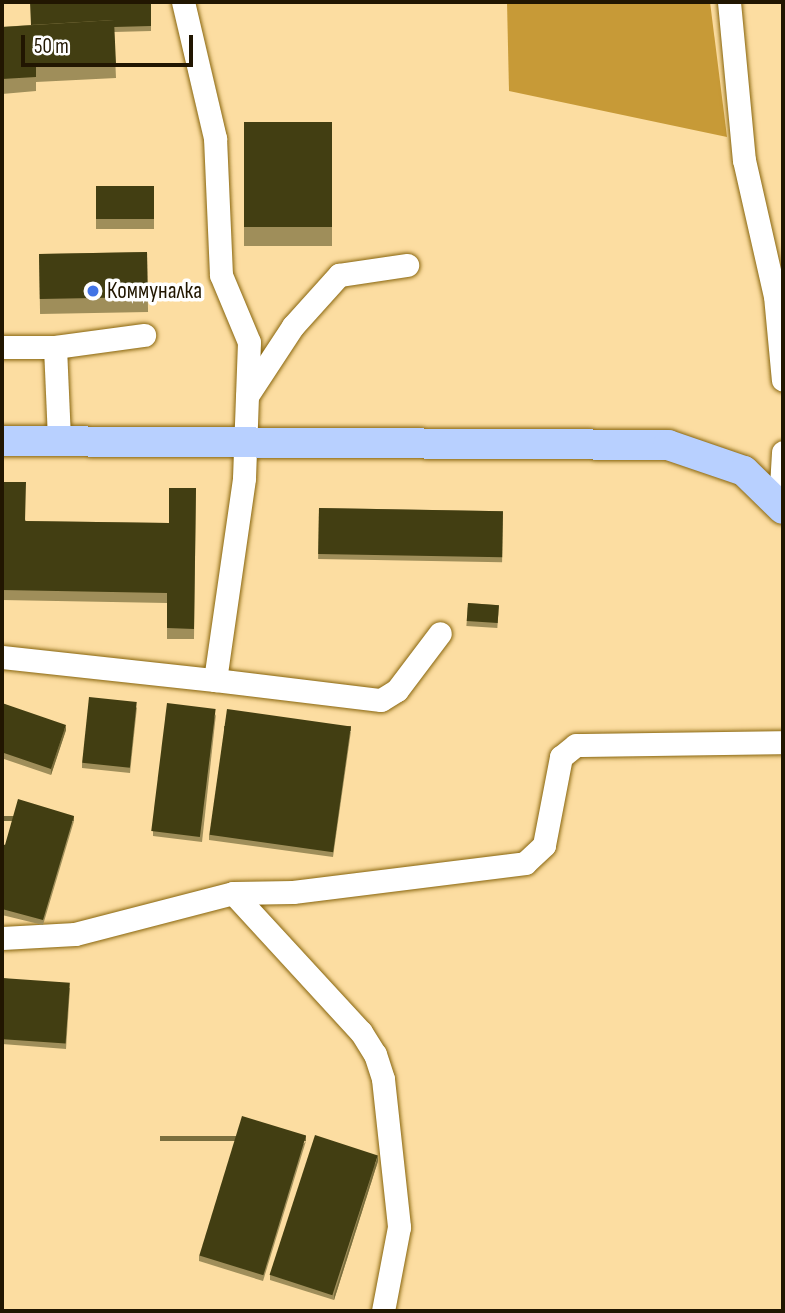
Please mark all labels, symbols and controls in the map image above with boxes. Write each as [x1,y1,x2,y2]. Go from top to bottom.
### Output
scale bar [24,21,196,65]
text: 50 m [34,34,69,59]
place label: Коммуналка [107,277,202,305]
marker: Коммуналка [85,283,101,299]

